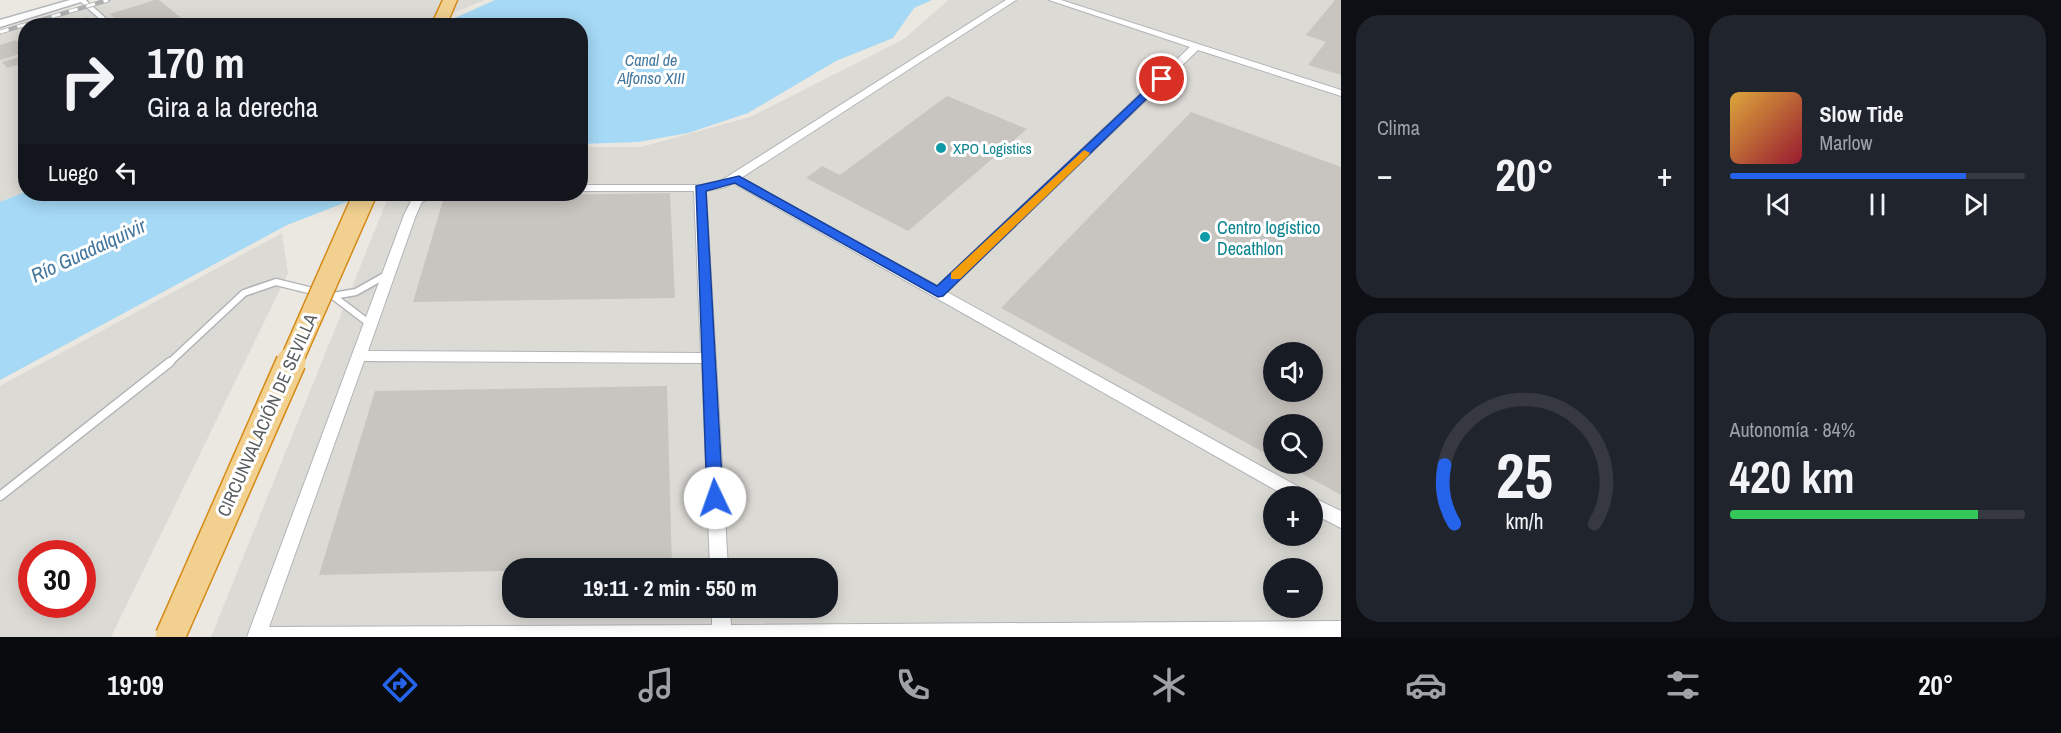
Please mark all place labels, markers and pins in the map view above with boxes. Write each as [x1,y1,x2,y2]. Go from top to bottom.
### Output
pin [1136,53,1187,104]
place label: XPO Logistics [953,138,1032,159]
marker: XPO Logistics [934,141,948,155]
place label: Centro logístico Decathlon [1217,215,1320,261]
marker: Centro logístico Decathlon [1198,230,1212,244]

